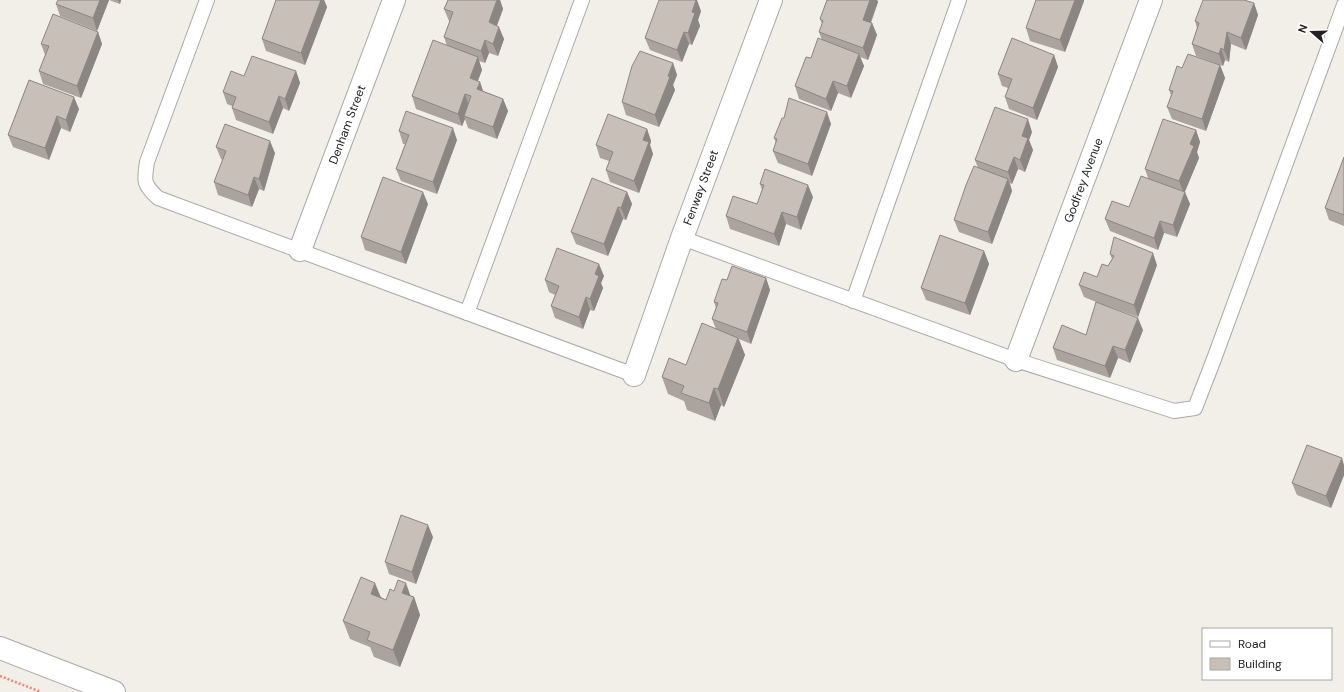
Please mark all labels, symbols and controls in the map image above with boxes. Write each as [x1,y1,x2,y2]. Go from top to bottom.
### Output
north arrow [1292,12,1332,52]
text: N [1295,22,1311,35]
street label: Denham Street [325,82,369,166]
street label: Godfrey Avenue [1060,135,1107,225]
street label: Fenway Street [679,147,722,227]
legend [1202,628,1332,680]
text: Road [1238,636,1266,652]
text: Building [1238,656,1282,672]

